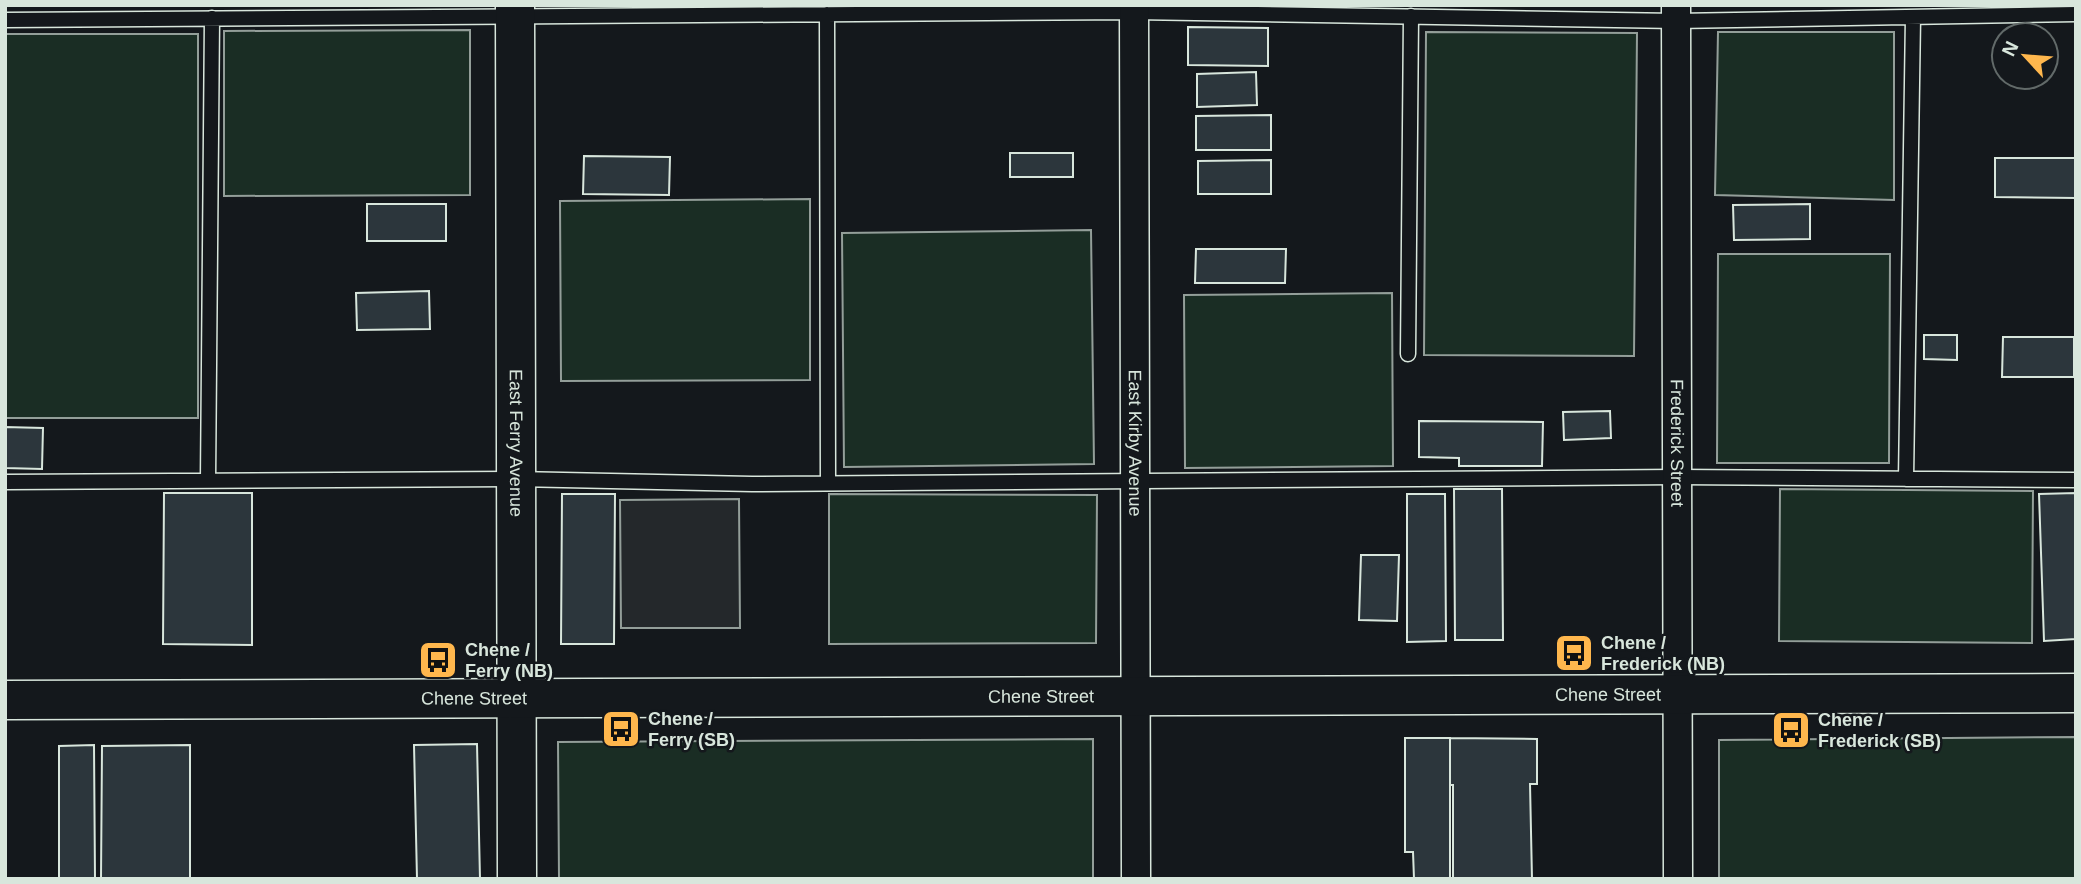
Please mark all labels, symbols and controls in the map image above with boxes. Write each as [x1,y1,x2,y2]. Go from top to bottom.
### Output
north arrow [1990,21,2060,91]
text: N [1998,38,2023,60]
street label: East Ferry Avenue [506,369,526,517]
street label: East Kirby Avenue [1125,370,1145,516]
street label: Frederick Street [1667,379,1687,507]
bus stop icon: Chene / Frederick (NB) [1553,632,1595,674]
place label: Chene / Frederick (NB) [1601,633,1725,674]
bus stop icon: Chene / Ferry (NB) [417,639,459,681]
place label: Chene / Ferry (NB) [465,640,553,681]
street label: Chene Street [1555,684,1661,705]
street label: Chene Street [988,686,1094,707]
street label: Chene Street [421,688,527,709]
bus stop icon: Chene / Ferry (SB) [600,708,642,750]
place label: Chene / Ferry (SB) [648,709,735,750]
bus stop icon: Chene / Frederick (SB) [1770,709,1812,751]
place label: Chene / Frederick (SB) [1818,710,1941,751]

